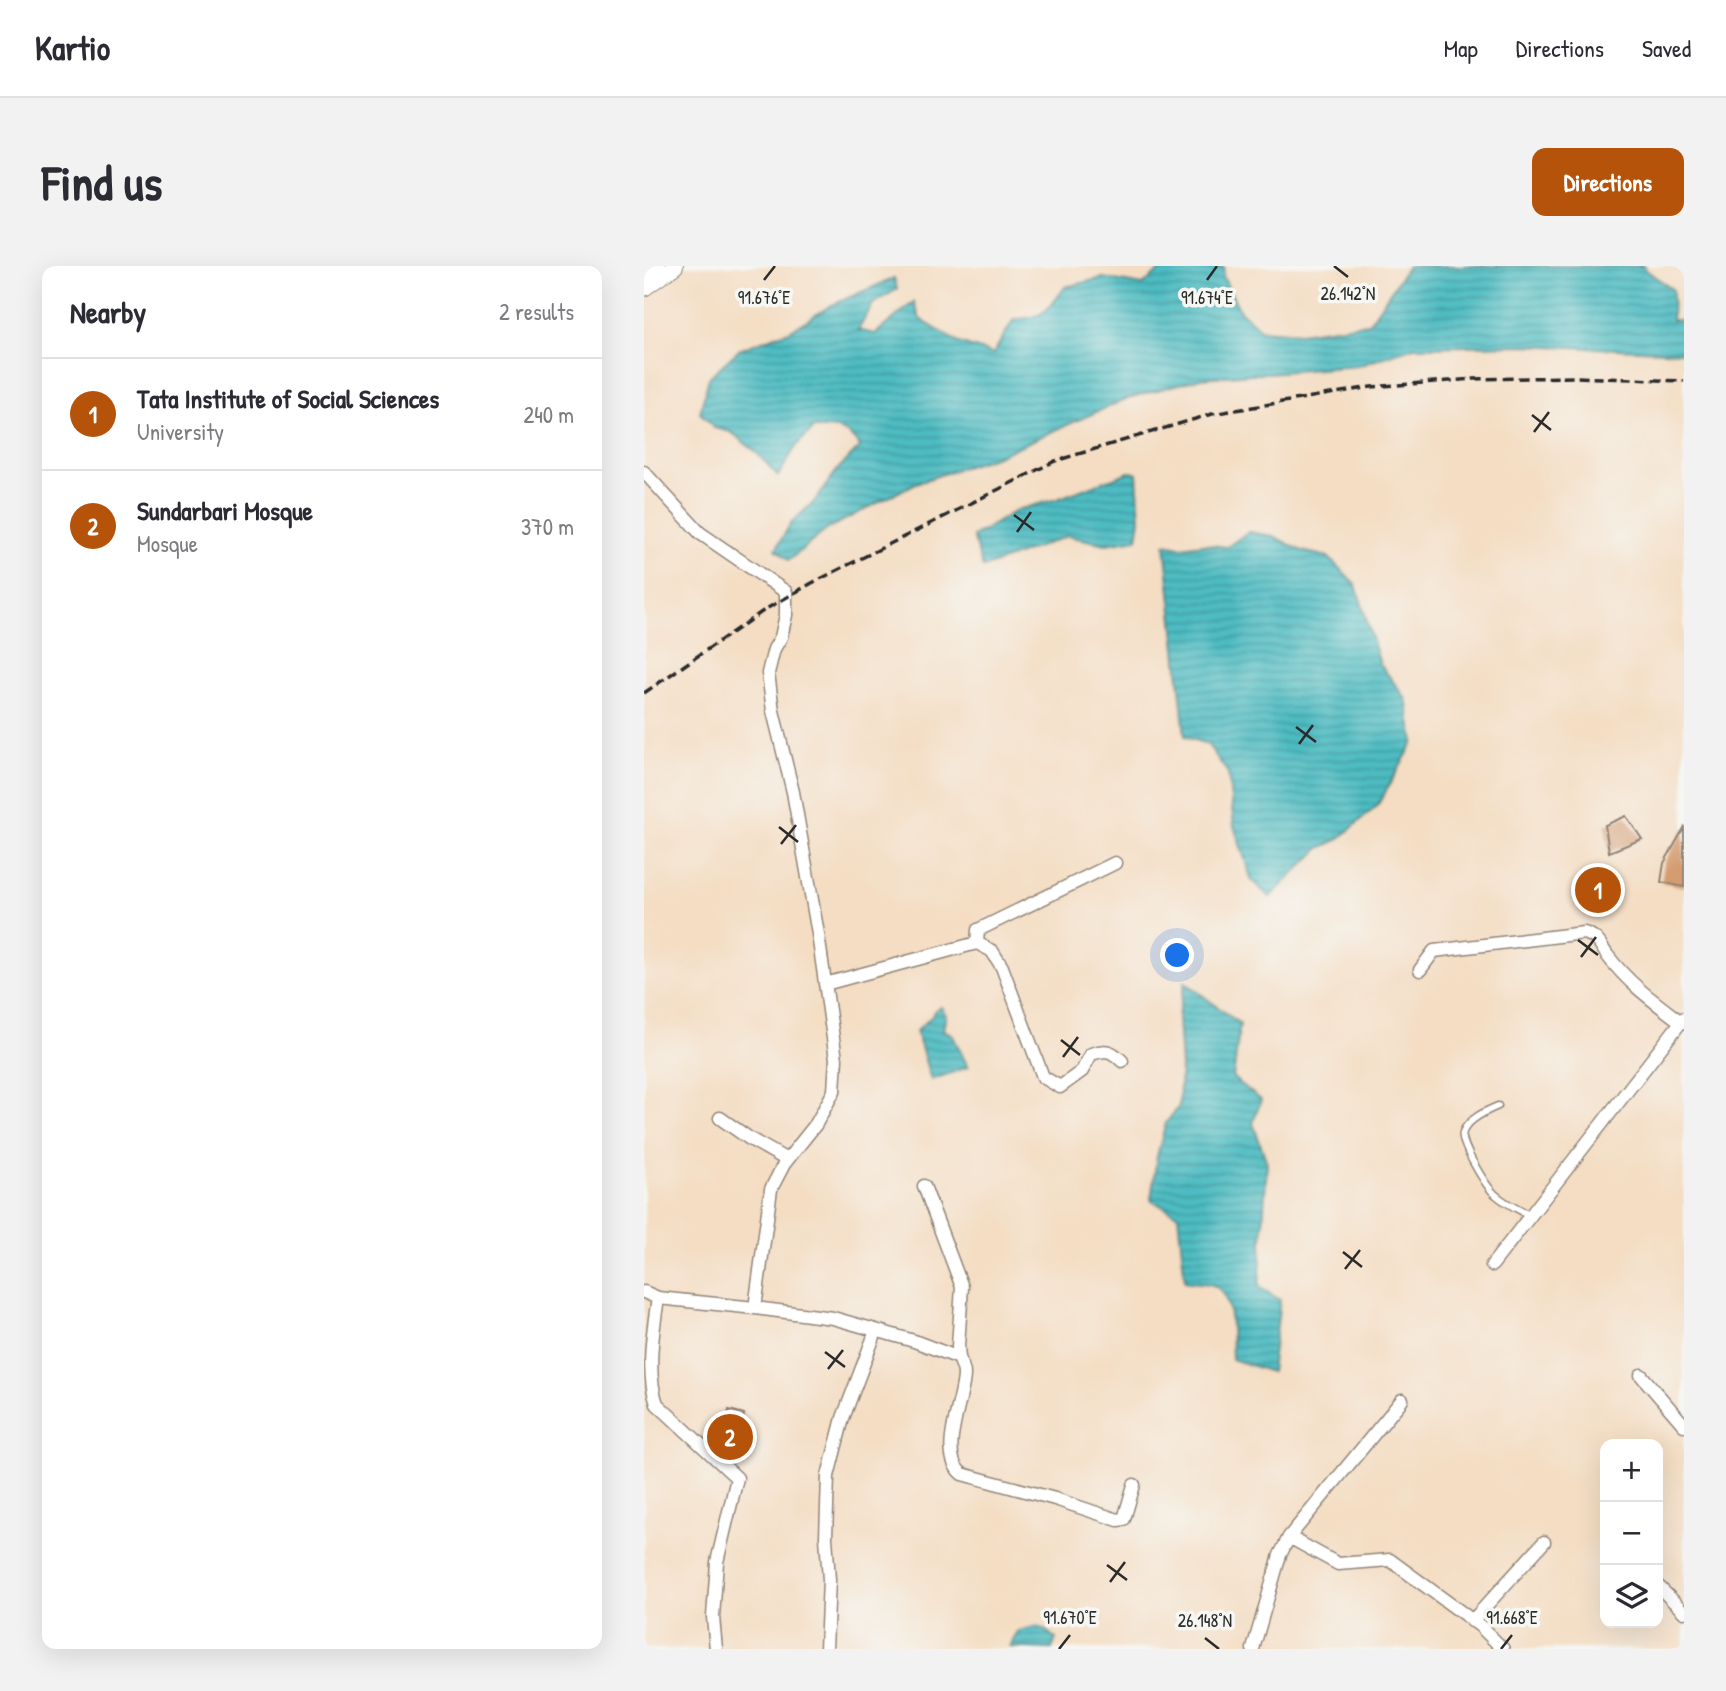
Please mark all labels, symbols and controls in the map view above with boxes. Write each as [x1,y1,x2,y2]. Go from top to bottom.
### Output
text: Kartio [35,26,110,70]
text: Map [1444,32,1478,64]
text: Directions [1516,32,1604,64]
text: Saved [1642,32,1691,64]
button: Directions [1532,148,1684,216]
text: Find us [42,149,162,215]
text: 26.142°N [1321,281,1375,306]
text: 91.676°E [738,285,790,310]
text: 91.674°E [1181,285,1233,310]
text: Nearby [70,292,146,332]
text: 2 results [499,296,574,327]
text: Tata Institute of Social Sciences [137,381,439,416]
text: 1 [89,399,97,430]
text: 240 m [523,399,574,430]
text: University [137,416,224,447]
text: Sundarbari Mosque [137,493,313,528]
text: 2 [88,511,98,542]
text: 370 m [521,511,574,542]
text: Mosque [137,528,198,559]
pin: 1 [1575,864,1621,916]
your location [1160,938,1194,972]
pin: 2 [707,1411,753,1463]
map controls [1600,1439,1663,1628]
button: + [1600,1439,1663,1502]
button: − [1600,1502,1663,1565]
button: layers [1600,1565,1663,1628]
text: 91.670°E [1043,1605,1097,1630]
text: 91.668°E [1486,1605,1538,1630]
text: 26.148°N [1178,1608,1232,1633]

